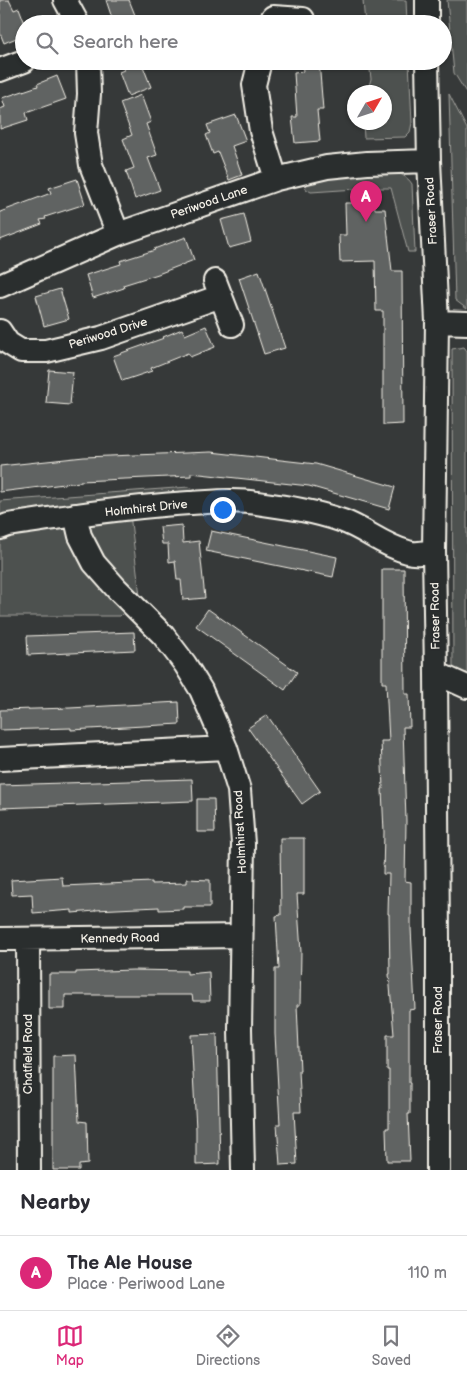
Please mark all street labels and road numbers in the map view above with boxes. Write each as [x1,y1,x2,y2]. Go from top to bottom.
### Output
street label: Fraser Road [422,177,441,245]
street label: Periwood Lane [169,182,250,223]
street label: Periwood Drive [67,314,149,353]
street label: Holmhirst Drive [104,497,188,520]
street label: Fraser Road [427,582,444,650]
street label: Holmhirst Road [231,790,250,874]
street label: Kennedy Road [80,930,160,947]
street label: Fraser Road [431,986,446,1054]
street label: Chatfield Road [21,1014,36,1094]

